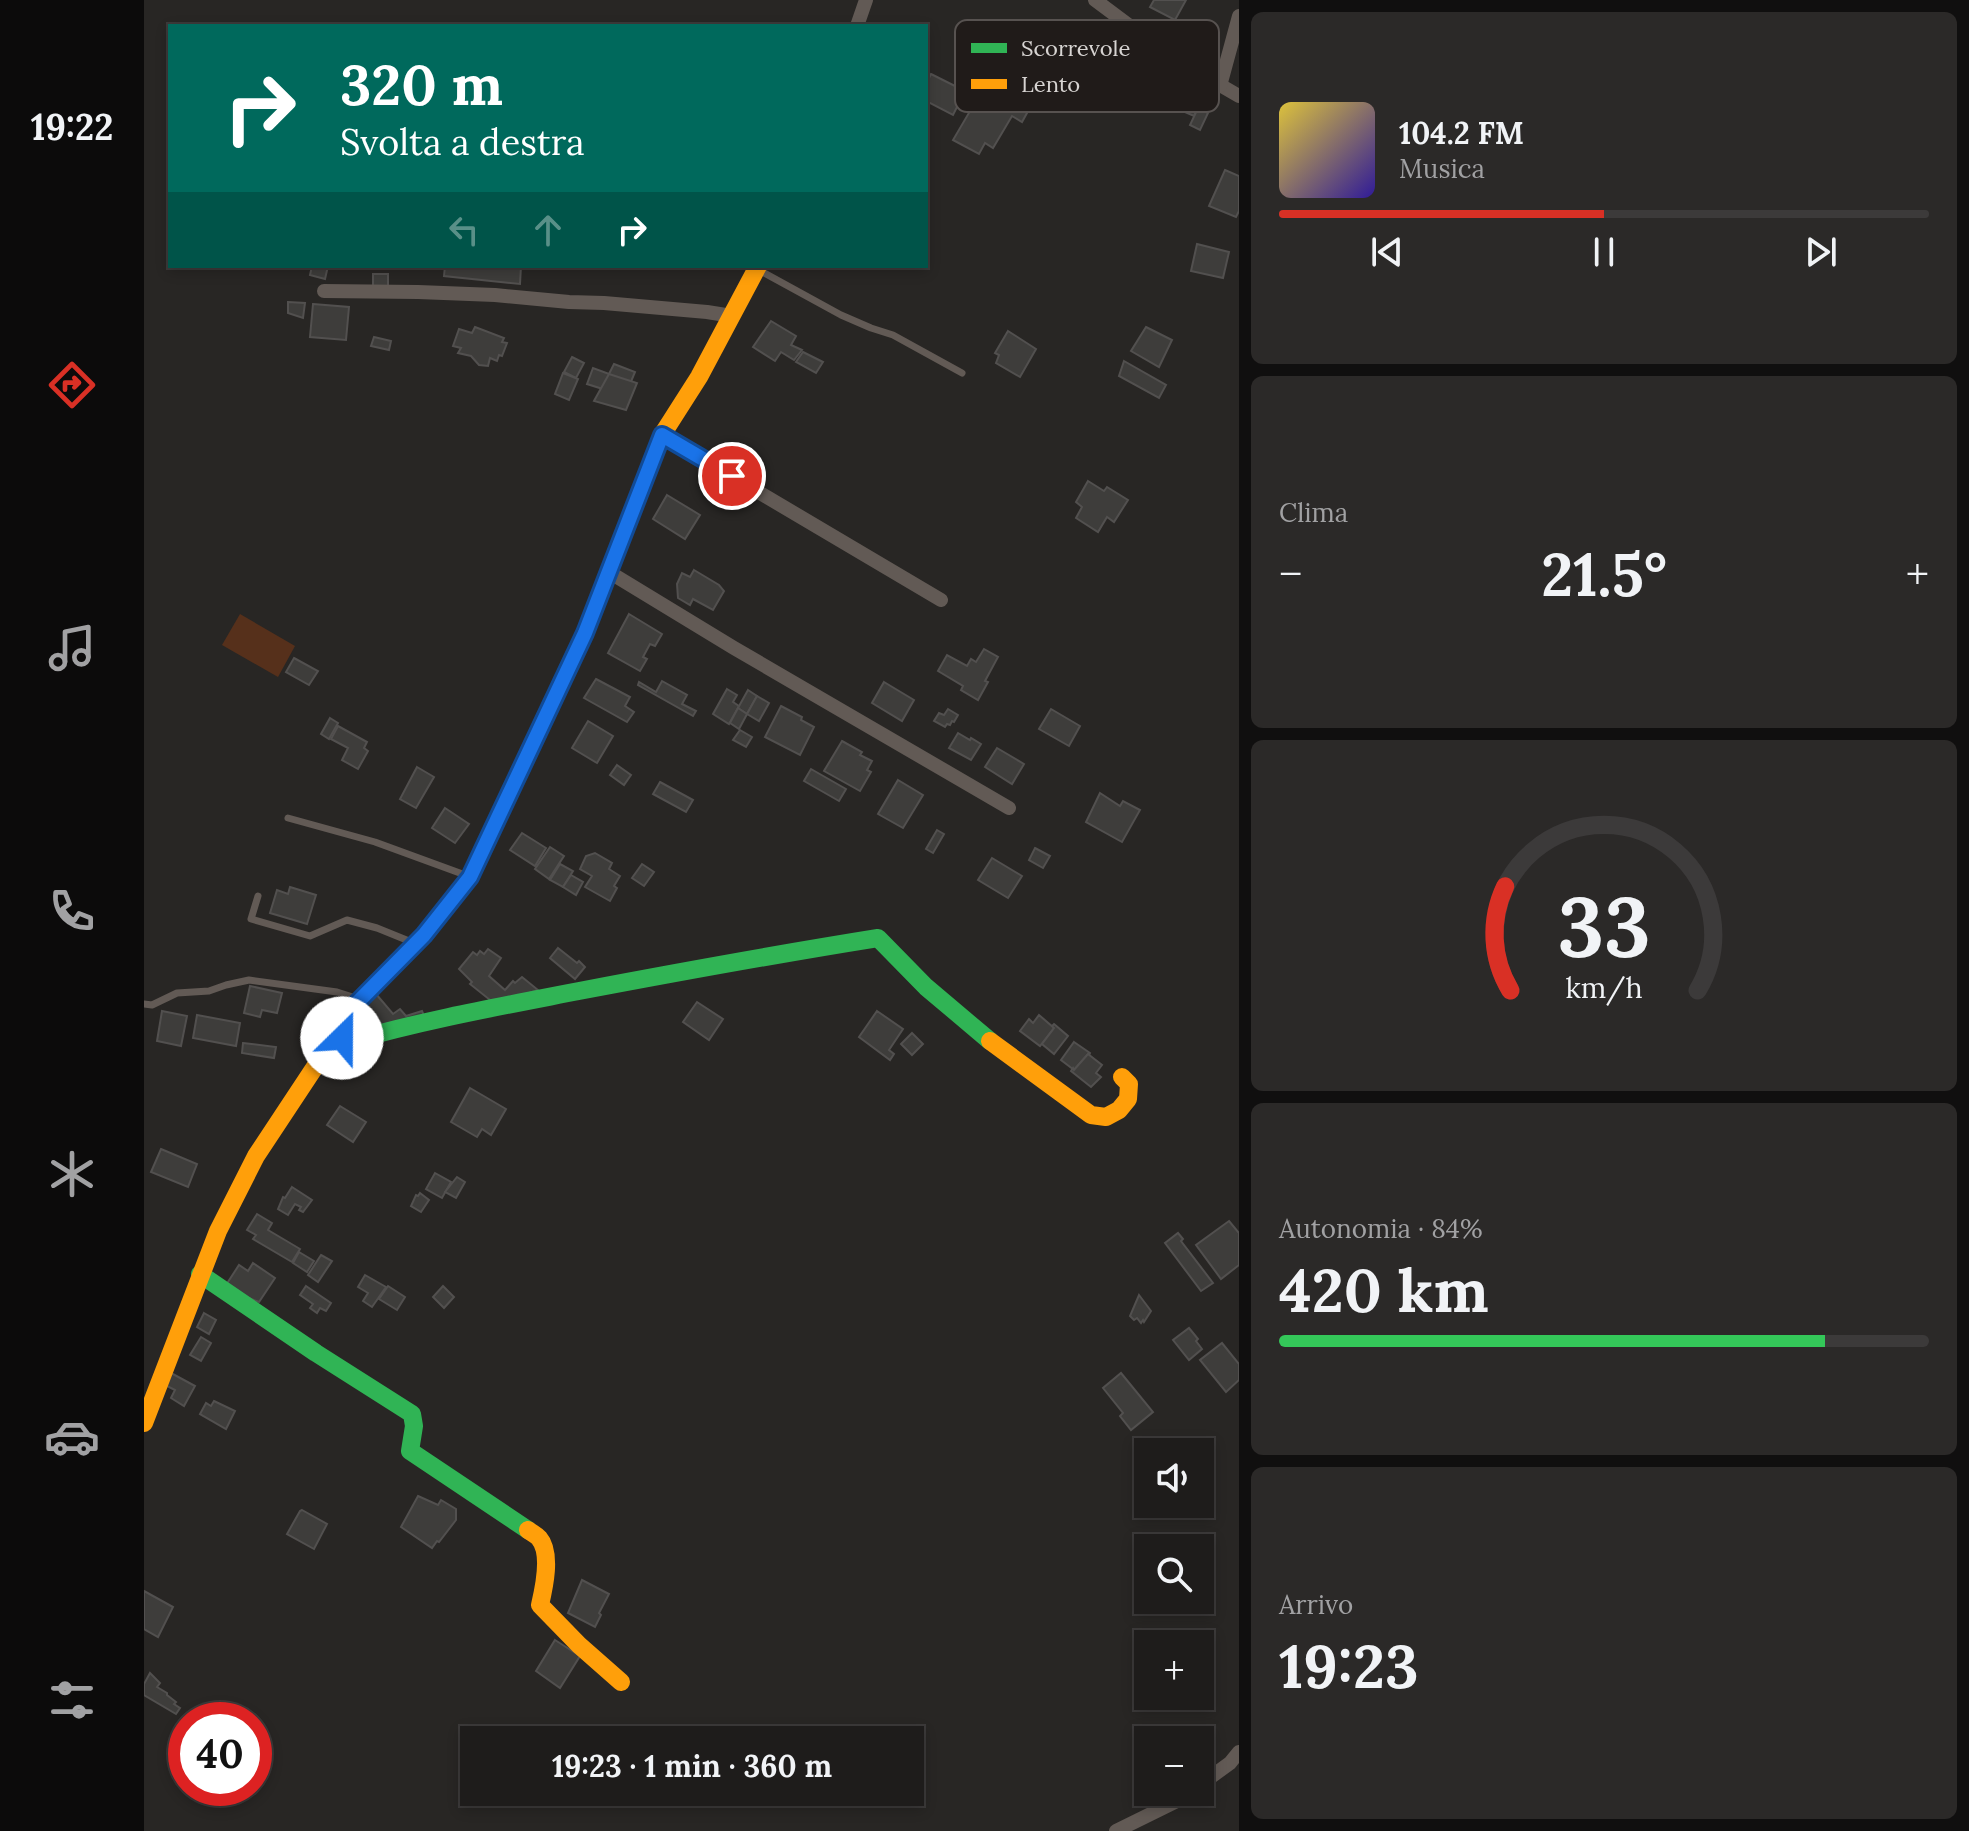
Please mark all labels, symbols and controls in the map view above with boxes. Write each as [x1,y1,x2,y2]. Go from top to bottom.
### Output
legend [955,20,1219,112]
text: Scorrevole [1021,34,1131,62]
text: 320 m [340,49,503,120]
icon: right [208,56,312,160]
text: Lento [1021,70,1080,98]
text: 19:22 [31,104,113,150]
text: 104.2 FM [1399,114,1524,152]
text: Svolta a destra [340,119,585,165]
text: Musica [1399,152,1485,185]
icon: left [442,208,486,252]
icon: ahead [526,208,570,252]
icon: right [610,208,654,252]
icon: previous [1365,230,1409,274]
icon: pause [1582,230,1626,274]
icon: next [1799,230,1843,274]
icon: directions [44,357,100,413]
pin [698,442,766,510]
icon: arrive [710,454,754,498]
text: Clima [1279,496,1348,529]
text: 21.5° [1541,536,1667,612]
text: − [1279,546,1302,602]
text: + [1906,546,1929,602]
icon: music [44,620,100,676]
text: 33 [1557,873,1651,980]
icon: phone [44,883,100,939]
text: km/h [1565,970,1643,1007]
position arrow [300,996,384,1080]
icon: climate [44,1146,100,1202]
text: Autonomia · 84% [1279,1212,1483,1245]
text: 420 km [1279,1252,1489,1328]
icon: car [44,1409,100,1465]
map controls [1134,1438,1214,1806]
button: sound [1134,1438,1214,1518]
button: search [1134,1534,1214,1614]
text: Arrivo [1279,1588,1353,1621]
text: 19:23 [1279,1628,1419,1704]
button: + [1134,1630,1214,1710]
icon: filters [44,1672,100,1728]
speed limit sign: 40 [168,1702,272,1806]
button: − [1134,1726,1214,1806]
text: 19:23 · 1 min · 360 m [552,1747,832,1785]

